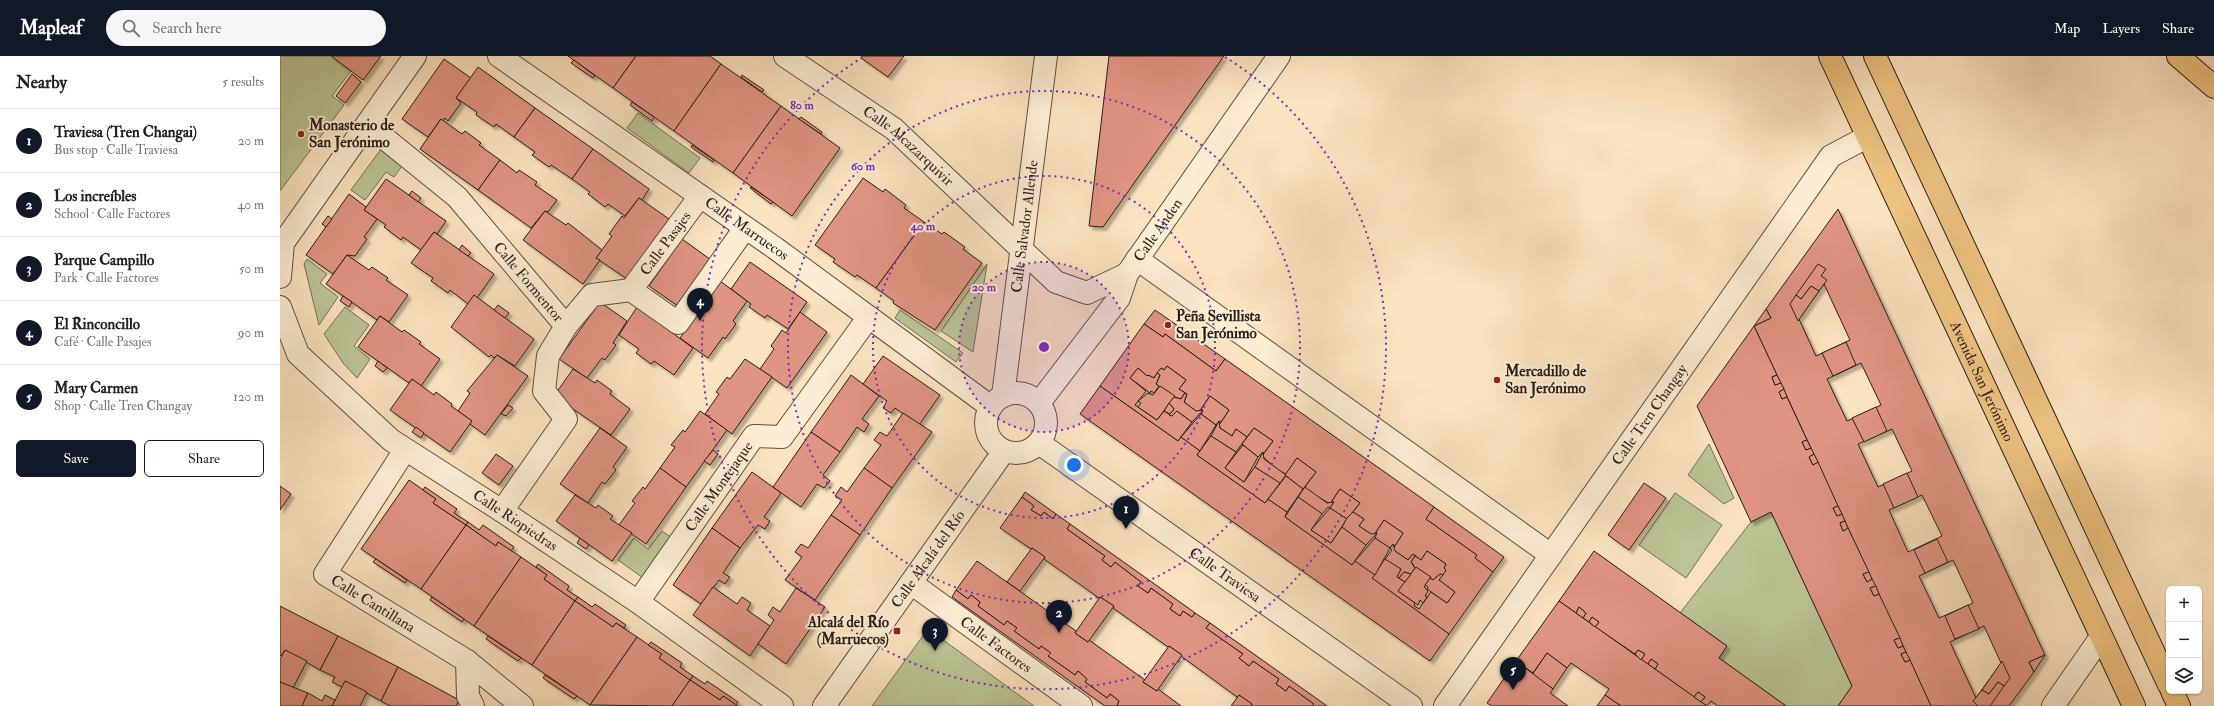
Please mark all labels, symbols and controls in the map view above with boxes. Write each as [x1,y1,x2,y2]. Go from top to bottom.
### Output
search box [106,10,386,46]
text: Mapleaf [20,16,82,40]
icon: search [120,17,142,39]
text: Search here [152,19,222,38]
text: Map [2054,20,2080,37]
text: Layers [2102,20,2140,37]
text: Share [2162,20,2194,37]
text: Nearby [16,72,67,93]
text: 5 results [222,74,264,90]
text: 80 m [790,98,814,113]
street label: Calle Alcazarquivir [859,102,958,191]
place label: Monasterio de San Jerónimo [308,116,395,153]
text: Traviesa (Tren Changai) [54,123,197,142]
marker: Monasterio de San Jerónimo [296,129,306,139]
text: 1 [27,133,31,149]
text: 20 m [238,133,264,149]
text: Bus stop · Calle Traviesa [54,142,178,158]
text: 60 m [851,159,876,174]
street label: Calle Salvador Allende [1007,159,1043,294]
text: Los increíbles [54,187,136,206]
street label: Calle Marruecos [701,193,792,265]
street label: Calle Anden [1129,195,1187,266]
text: 2 [26,197,32,213]
text: 40 m [238,197,264,213]
text: School · Calle Factores [54,206,170,222]
street label: Calle Pasajes [636,208,696,279]
text: 40 m [910,219,936,234]
street label: Calle Formentor [489,238,568,327]
text: Parque Campillo [54,251,154,270]
text: 3 [27,261,32,277]
text: 50 m [239,261,264,277]
text: Park · Calle Factores [54,270,159,286]
text: 20 m [972,280,997,295]
pin: 4 [687,288,713,321]
place label: Peña Sevillista San Jerónimo [1176,307,1261,344]
text: El Rinconcillo [54,315,140,334]
street label: Avenida San Jerónimo [1945,317,2018,445]
marker: Peña Sevillista San Jerónimo [1163,320,1173,330]
text: 4 [25,325,33,341]
text: 90 m [238,325,264,341]
text: Café · Calle Pasajes [54,334,151,350]
centre of rings [1037,340,1051,354]
street label: Calle Tren Changay [1608,360,1692,469]
place label: Mercadillo de San Jerónimo [1504,362,1587,399]
marker: Mercadillo de San Jerónimo [1492,375,1502,385]
text: Mary Carmen [54,379,138,398]
text: 5 [26,389,32,405]
text: 120 m [233,389,264,405]
text: Shop · Calle Tren Changay [54,398,192,414]
street label: Calle Montejaque [681,438,757,536]
button: Save [16,440,136,477]
button: Share [144,440,264,477]
your location [1064,455,1084,475]
street label: Calle Riopiedras [469,486,561,556]
pin: 1 [1113,496,1139,529]
street label: Calle Alcalá del Río [887,507,969,612]
street label: Calle Traviesa [1185,543,1265,607]
street label: Calle Cantillana [327,571,419,637]
map controls [2166,586,2202,694]
button: + [2166,586,2202,622]
pin: 2 [1046,600,1072,633]
street label: Calle Factores [956,612,1036,677]
place label: Alcalá del Río (Marruecos) [807,613,890,649]
pin: 3 [922,618,948,651]
button: − [2166,622,2202,658]
marker: Alcalá del Río (Marruecos) [892,626,902,636]
pin: 5 [1500,657,1526,690]
button: layers [2166,658,2202,694]

